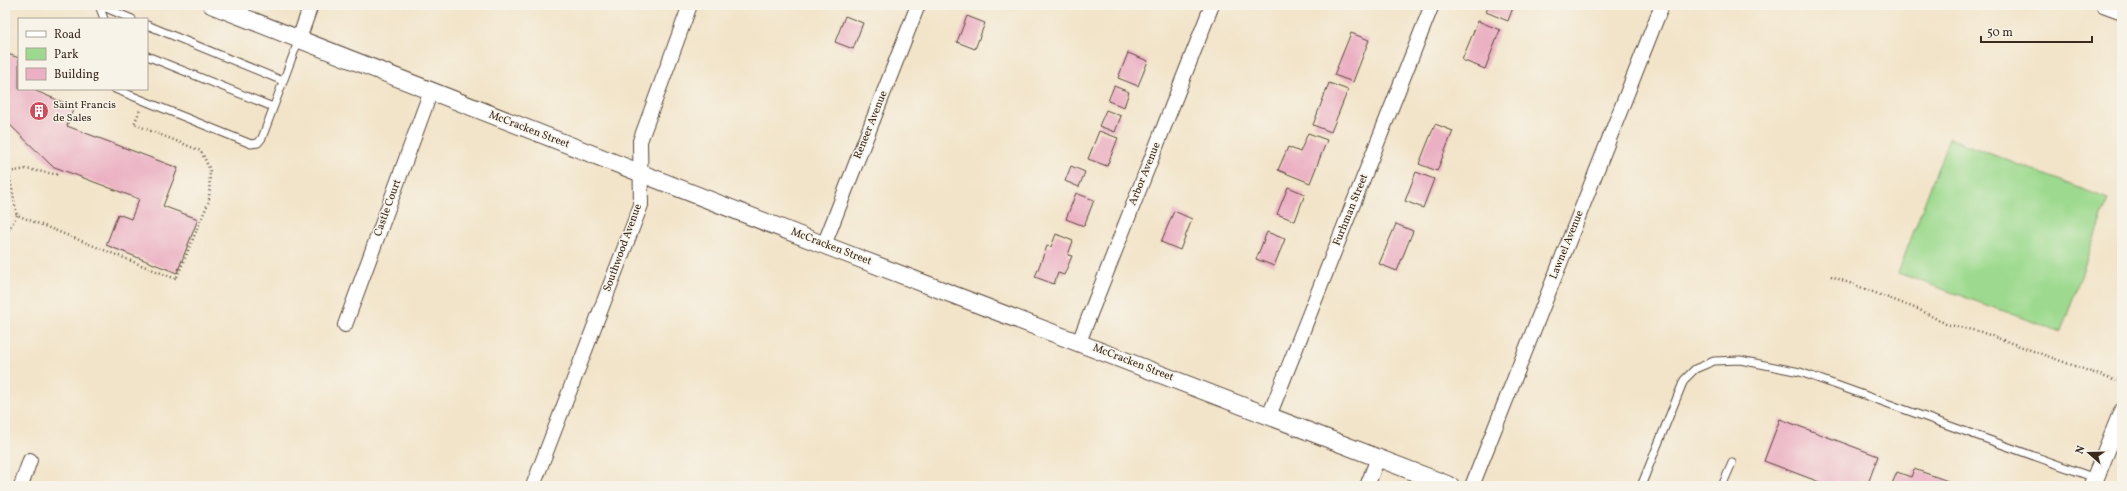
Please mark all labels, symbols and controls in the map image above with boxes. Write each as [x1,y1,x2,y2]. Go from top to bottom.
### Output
legend [18,18,148,90]
scale bar [1981,18,2092,44]
text: 50 m [1987,25,2013,41]
text: Road [54,27,81,43]
text: Park [54,47,79,63]
text: Building [54,67,99,83]
street label: Reneer Avenue [851,89,891,161]
place label: Saint Francis de Sales [53,98,116,126]
building icon: Saint Francis de Sales [28,100,50,122]
street label: McCracken Street [486,108,572,152]
street label: Arbor Avenue [1125,140,1165,208]
street label: Furhman Street [1330,172,1372,248]
street label: Castle Court [371,177,405,239]
street label: Southwood Avenue [600,202,646,294]
street label: Lawnel Avenue [1546,208,1588,282]
street label: McCracken Street [788,225,874,269]
street label: McCracken Street [1090,341,1176,385]
north arrow [2069,433,2109,473]
text: N [2073,444,2089,456]

